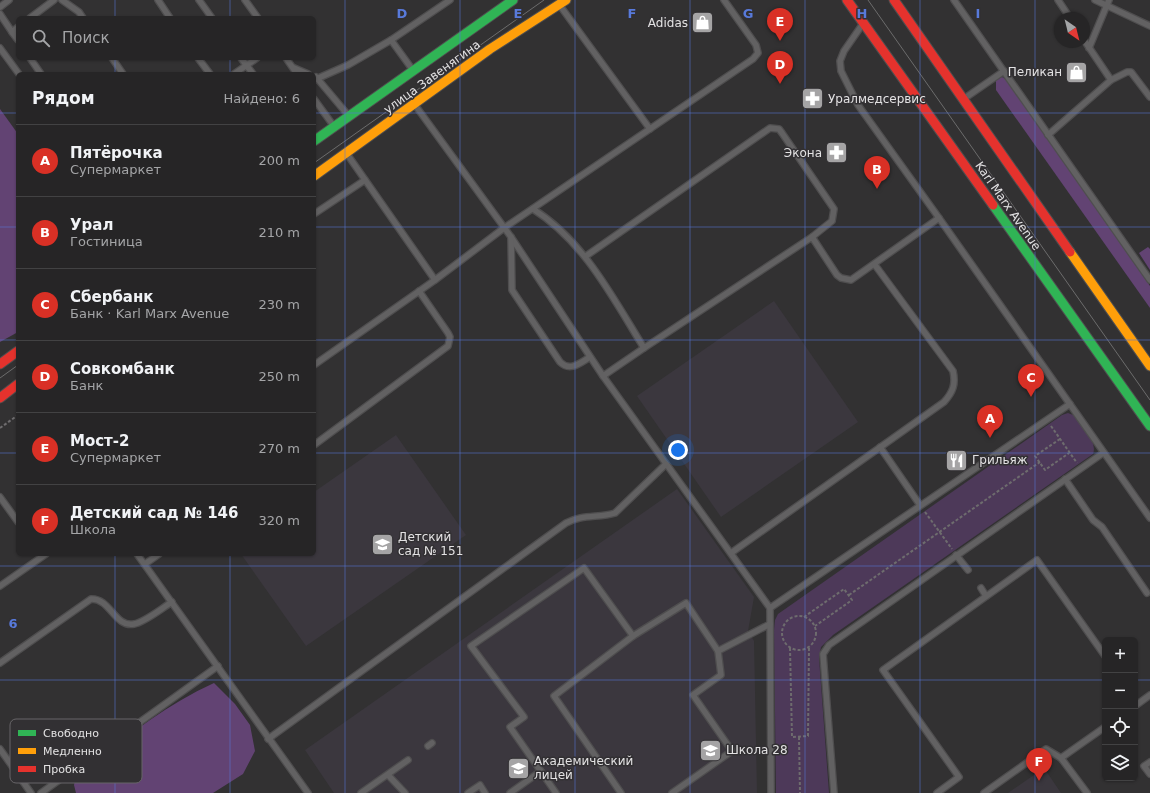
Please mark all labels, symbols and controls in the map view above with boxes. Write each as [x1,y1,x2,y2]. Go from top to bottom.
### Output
text: D [397,6,408,21]
text: E [514,6,522,21]
text: F [628,6,636,21]
text: G [743,6,753,21]
text: H [857,6,867,21]
text: I [976,6,980,21]
pin: E [767,8,793,41]
shop icon: Adidas [690,10,716,36]
north arrow [1054,12,1090,48]
search box [16,16,316,60]
place label: Adidas [648,16,688,30]
icon: search [30,27,52,49]
text: Поиск [62,29,110,47]
street label: улица Завенягина [381,37,483,117]
pin: D [767,51,793,84]
shop icon: Пеликан [1064,59,1090,85]
place label: Пеликан [1008,65,1062,79]
pharmacy icon: Уралмедсервис [800,86,826,112]
text: Рядом [32,88,95,108]
text: Найдено: 6 [224,91,300,106]
place label: Уралмедсервис [828,92,926,106]
pharmacy icon: Экона [824,140,850,166]
text: Пятёрочка [70,144,163,162]
place label: Экона [784,146,822,160]
text: A [40,153,50,168]
text: 200 m [258,153,300,168]
pin: B [864,156,890,189]
street label: Karl Marx Avenue [972,159,1044,253]
text: Супермаркет [70,162,161,177]
text: Урал [70,216,113,234]
text: B [40,225,50,240]
text: 210 m [258,225,300,240]
text: Гостиница [70,234,143,249]
text: Сбербанк [70,288,154,306]
text: C [40,297,50,312]
text: 230 m [258,297,300,312]
text: Банк · Karl Marx Avenue [70,306,229,321]
text: Совкомбанк [70,360,175,378]
pin: C [1018,364,1044,397]
text: D [40,369,50,384]
text: 250 m [258,369,300,384]
text: Банк [70,378,103,393]
pin: A [977,405,1003,438]
text: Мост-2 [70,432,129,450]
your location [668,440,688,460]
text: E [41,441,49,456]
text: 270 m [258,441,300,456]
restaurant icon: Грильяж [944,447,970,473]
text: Супермаркет [70,450,161,465]
place label: Грильяж [972,453,1028,467]
text: Детский сад № 146 [70,504,238,522]
text: F [41,513,49,528]
text: 320 m [258,513,300,528]
text: Школа [70,522,116,537]
place label: Детский сад № 151 [398,530,463,558]
school or university icon: Детский сад № 151 [370,531,396,557]
text: 6 [8,616,18,631]
map controls [1102,637,1138,781]
button: + [1102,637,1138,673]
button: − [1102,673,1138,709]
button: locate [1102,709,1138,745]
legend [10,719,142,783]
text: Свободно [43,727,99,740]
school or university icon: Школа 28 [698,737,724,763]
place label: Школа 28 [726,743,788,757]
text: Медленно [43,745,102,758]
button: layers [1102,745,1138,781]
pin: F [1026,748,1052,781]
place label: Академический лицей [534,754,633,782]
school or university icon: Академический лицей [506,755,532,781]
text: Пробка [43,763,85,776]

